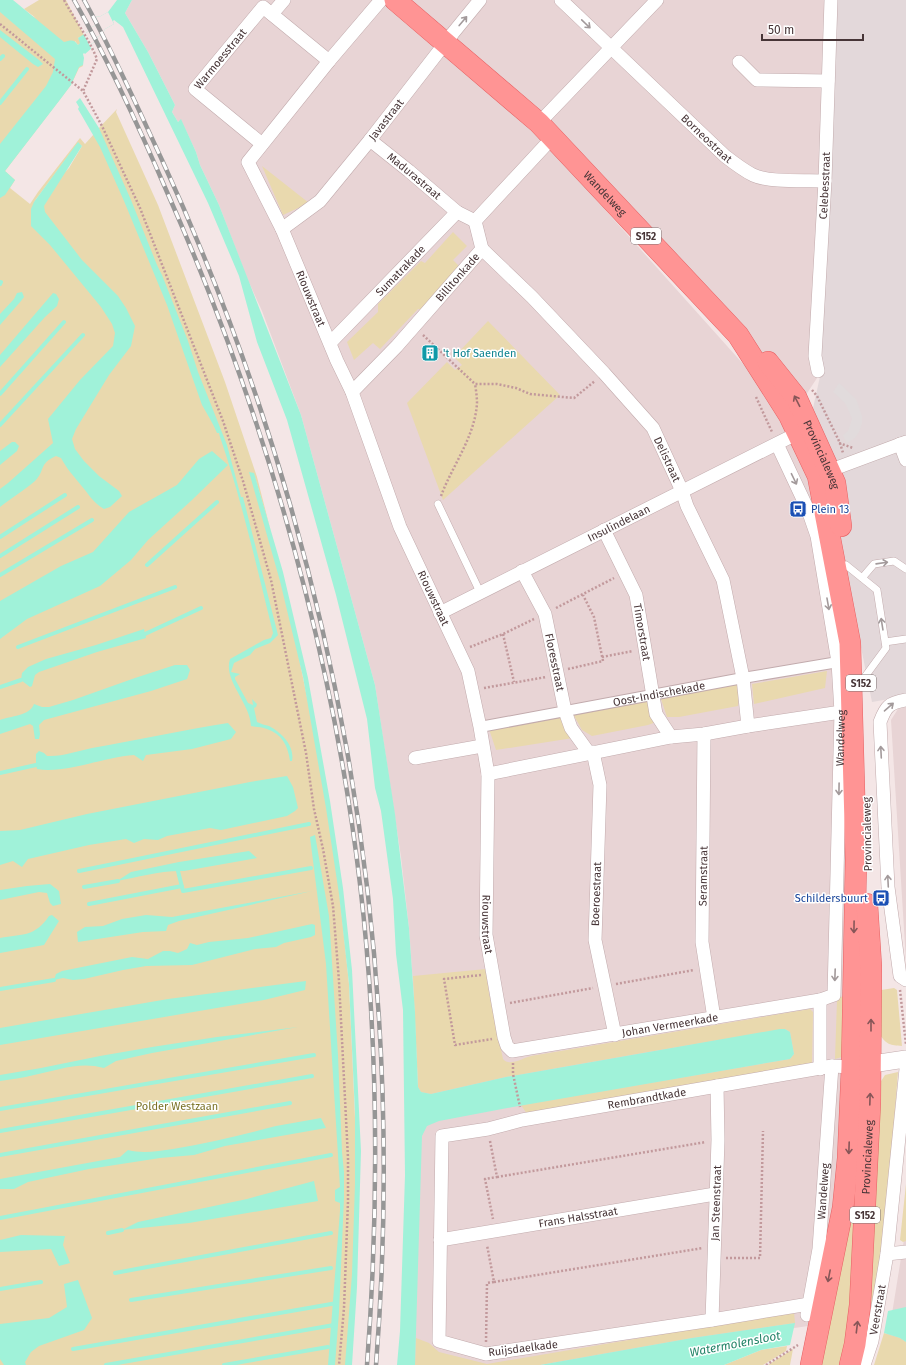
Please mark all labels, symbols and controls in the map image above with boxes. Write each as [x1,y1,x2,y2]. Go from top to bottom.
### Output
one-way arrow [458,15,467,26]
scale bar [762,16,863,42]
one-way arrow [581,19,591,29]
text: 50 m [768,23,794,37]
street label: Warmoesstraat [192,26,249,92]
street label: Javastraat [366,96,407,143]
street label: Borneostraat [678,112,734,166]
street label: Madurastraat [384,150,444,202]
street label: Celebesstraat [817,152,833,220]
street label: Wandelweg [581,169,629,219]
road number: S152 [631,228,661,244]
street label: Sumatrakade [373,243,428,299]
street label: Billitonkade [433,251,482,304]
street label: Riouwstraat [293,269,328,329]
building icon: 't Hof Saenden [420,343,440,363]
place label: 't Hof Saenden [443,347,516,360]
one-way arrow [793,395,800,407]
street label: Provincialeweg [800,418,842,490]
street label: Delistraat [651,435,683,484]
one-way arrow [791,473,798,485]
bus stop icon: Plein 13 [788,499,808,519]
street label: Insulindelaan [586,502,652,545]
place label: Plein 13 [811,503,849,516]
one-way arrow [875,559,888,567]
street label: Riouwstraat [415,569,452,628]
one-way arrow [824,597,832,610]
street label: Timorstraat [631,603,653,662]
one-way arrow [878,618,886,631]
street label: Floresstraat [542,632,567,692]
road number: S152 [846,675,876,691]
street label: Oost-Indischekade [612,679,706,709]
one-way arrow [884,702,895,711]
street label: Wandelweg [834,709,848,766]
one-way arrow [878,746,885,759]
one-way arrow [835,782,843,795]
street label: Provincialeweg [860,796,875,871]
street label: Seramstraat [696,846,711,906]
street label: Boeroestraat [589,862,604,926]
one-way arrow [885,875,892,888]
bus stop icon: Schildersbuurt [871,888,891,908]
place label: Schildersbuurt [795,892,868,905]
street label: Riouwstraat [479,895,495,955]
one-way arrow [851,920,858,933]
one-way arrow [831,968,839,981]
street label: Johan Vermeerkade [621,1011,719,1040]
one-way arrow [867,1019,875,1032]
street label: Rembrandtkade [607,1086,687,1112]
one-way arrow [866,1093,874,1106]
park label: Polder Westzaan [136,1100,218,1113]
street label: Provincialeweg [859,1119,876,1195]
one-way arrow [845,1141,853,1154]
street label: Wandelweg [815,1162,832,1220]
street label: Jan Steenstraat [709,1165,724,1241]
street label: Frans Halsstraat [538,1204,619,1230]
road number: S152 [850,1207,880,1223]
one-way arrow [824,1269,832,1282]
street label: Veerstraat [867,1284,889,1336]
one-way arrow [853,1321,861,1334]
water label: Watermolensloot [688,1328,782,1360]
street label: Ruijsdaelkade [487,1338,559,1359]

